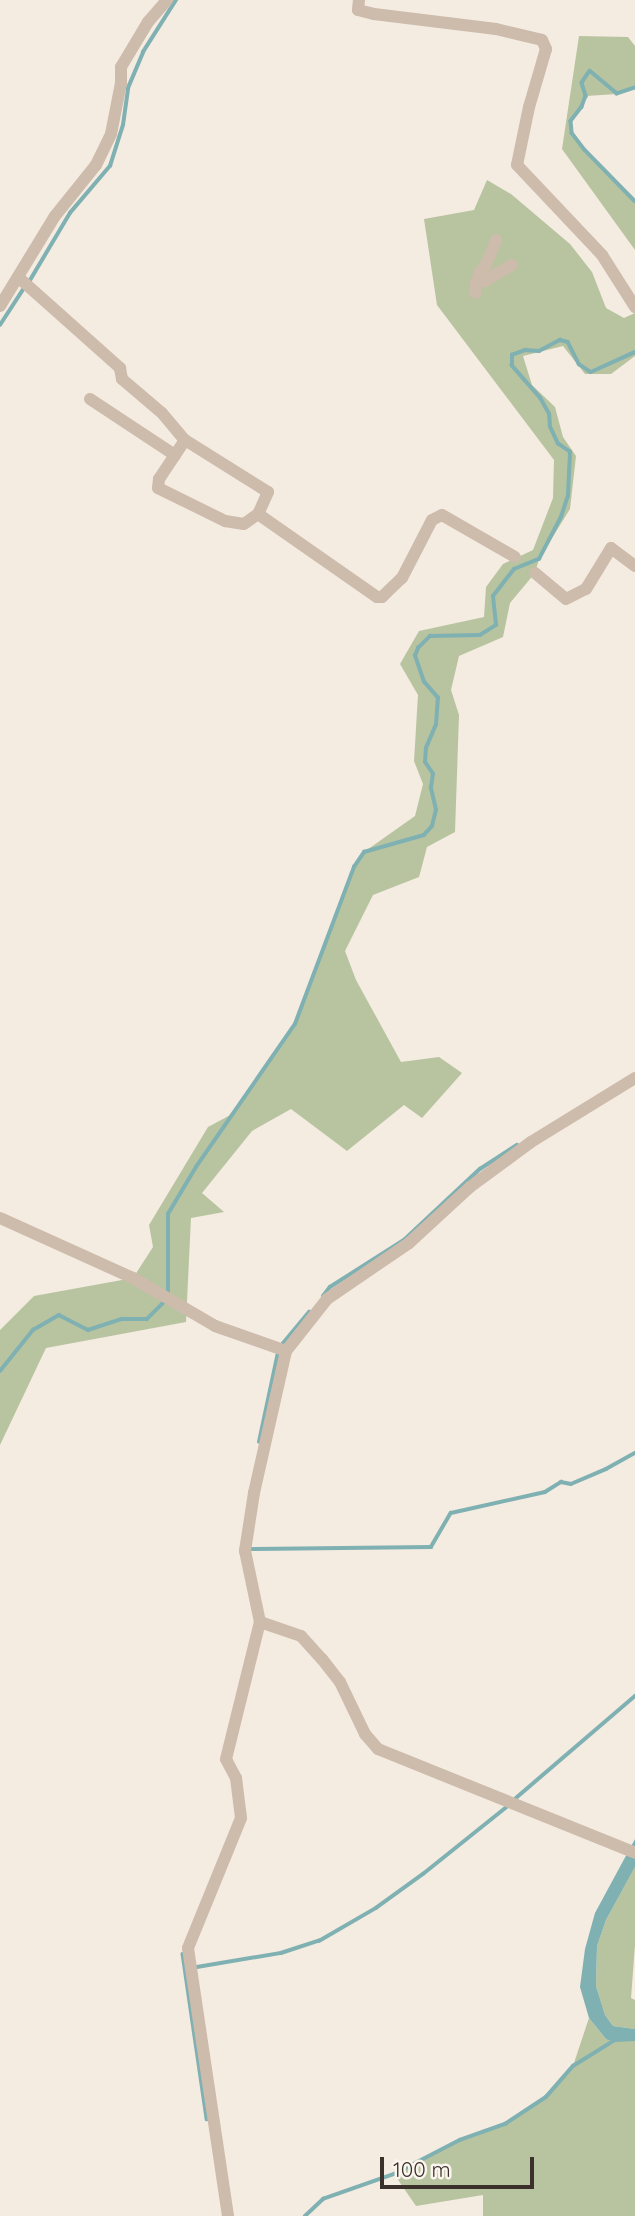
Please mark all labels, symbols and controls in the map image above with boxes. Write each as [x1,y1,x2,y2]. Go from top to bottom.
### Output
scale bar [383,2142,537,2186]
text: 100 m [393,2156,451,2182]

